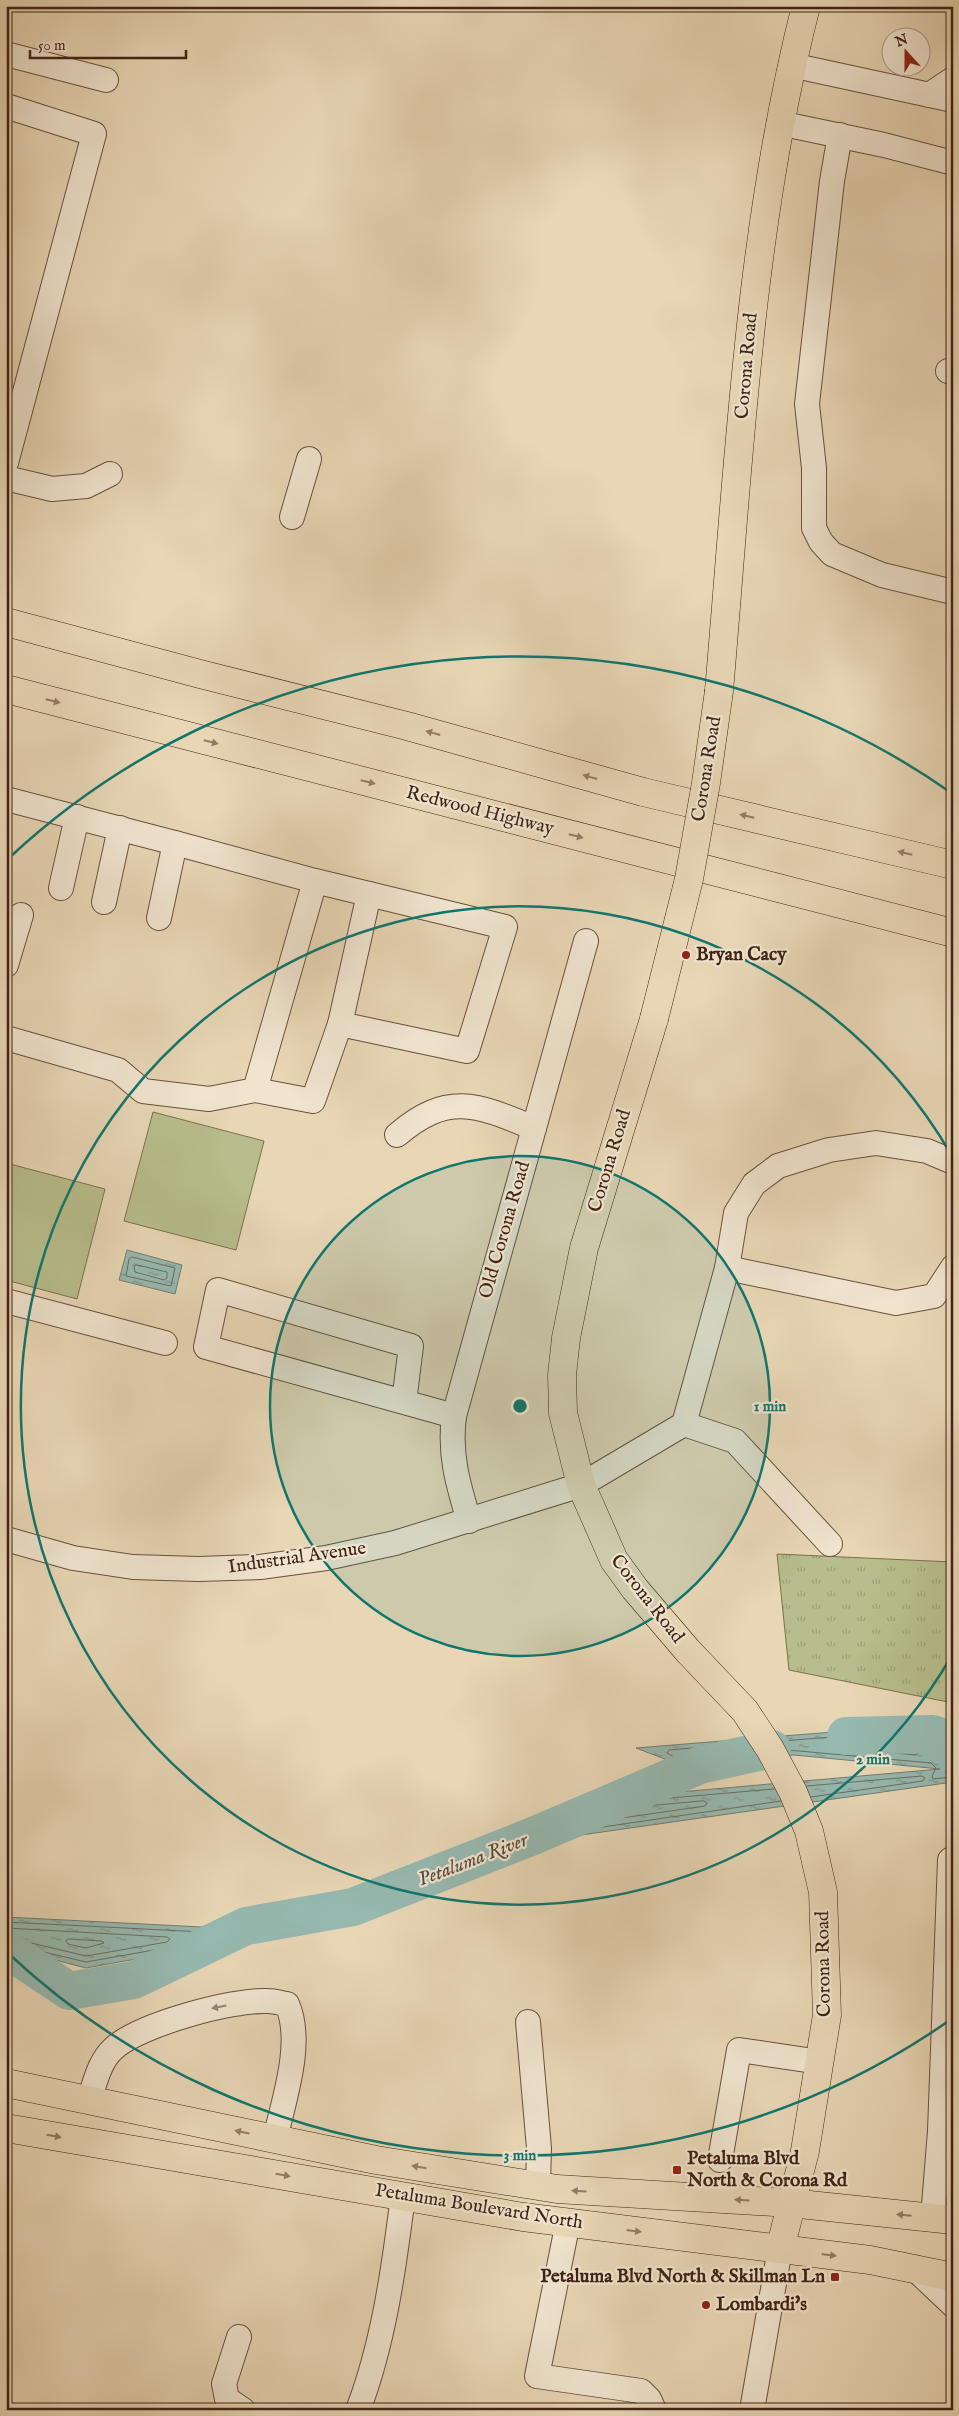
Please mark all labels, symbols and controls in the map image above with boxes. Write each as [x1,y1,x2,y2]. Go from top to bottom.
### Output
scale bar [30,28,186,60]
north arrow [882,28,932,78]
text: N [892,30,911,52]
text: 50 m [38,36,66,55]
street label: Corona Road [730,311,764,420]
one-way arrow [46,697,61,705]
street label: Corona Road [687,714,727,823]
one-way arrow [425,729,441,737]
one-way arrow [203,738,218,746]
one-way arrow [582,772,597,780]
one-way arrow [361,778,376,786]
street label: Redwood Highway [404,781,557,841]
one-way arrow [740,812,755,820]
one-way arrow [569,832,584,840]
one-way arrow [898,849,913,857]
place label: Bryan Cacy [696,943,787,967]
marker: Bryan Cacy [680,949,692,961]
street label: Corona Road [583,1106,637,1215]
street label: Old Corona Road [474,1158,536,1301]
centre of rings [511,1397,529,1415]
text: 1 min [754,1397,786,1416]
street label: Industrial Avenue [226,1536,368,1580]
street label: Corona Road [605,1550,690,1649]
text: 2 min [856,1750,890,1769]
water label: Petaluma River [415,1827,532,1892]
street label: Corona Road [811,1910,837,2017]
one-way arrow [210,2004,226,2012]
one-way arrow [235,2128,250,2136]
one-way arrow [47,2133,63,2141]
text: 3 min [504,2146,536,2165]
place label: Petaluma Blvd North & Corona Rd [686,2147,848,2193]
one-way arrow [410,2162,426,2170]
marker: Petaluma Blvd North & Corona Rd [671,2164,683,2176]
one-way arrow [276,2172,292,2180]
street label: Petaluma Boulevard North [373,2179,585,2235]
one-way arrow [571,2186,587,2194]
one-way arrow [733,2196,749,2204]
one-way arrow [896,2211,912,2219]
one-way arrow [626,2227,642,2235]
one-way arrow [821,2251,837,2259]
place label: Petaluma Blvd North & Skillman Ln [540,2265,825,2289]
marker: Petaluma Blvd North & Skillman Ln [829,2271,841,2283]
place label: Lombardi's [716,2293,807,2317]
marker: Lombardi's [700,2299,712,2311]

